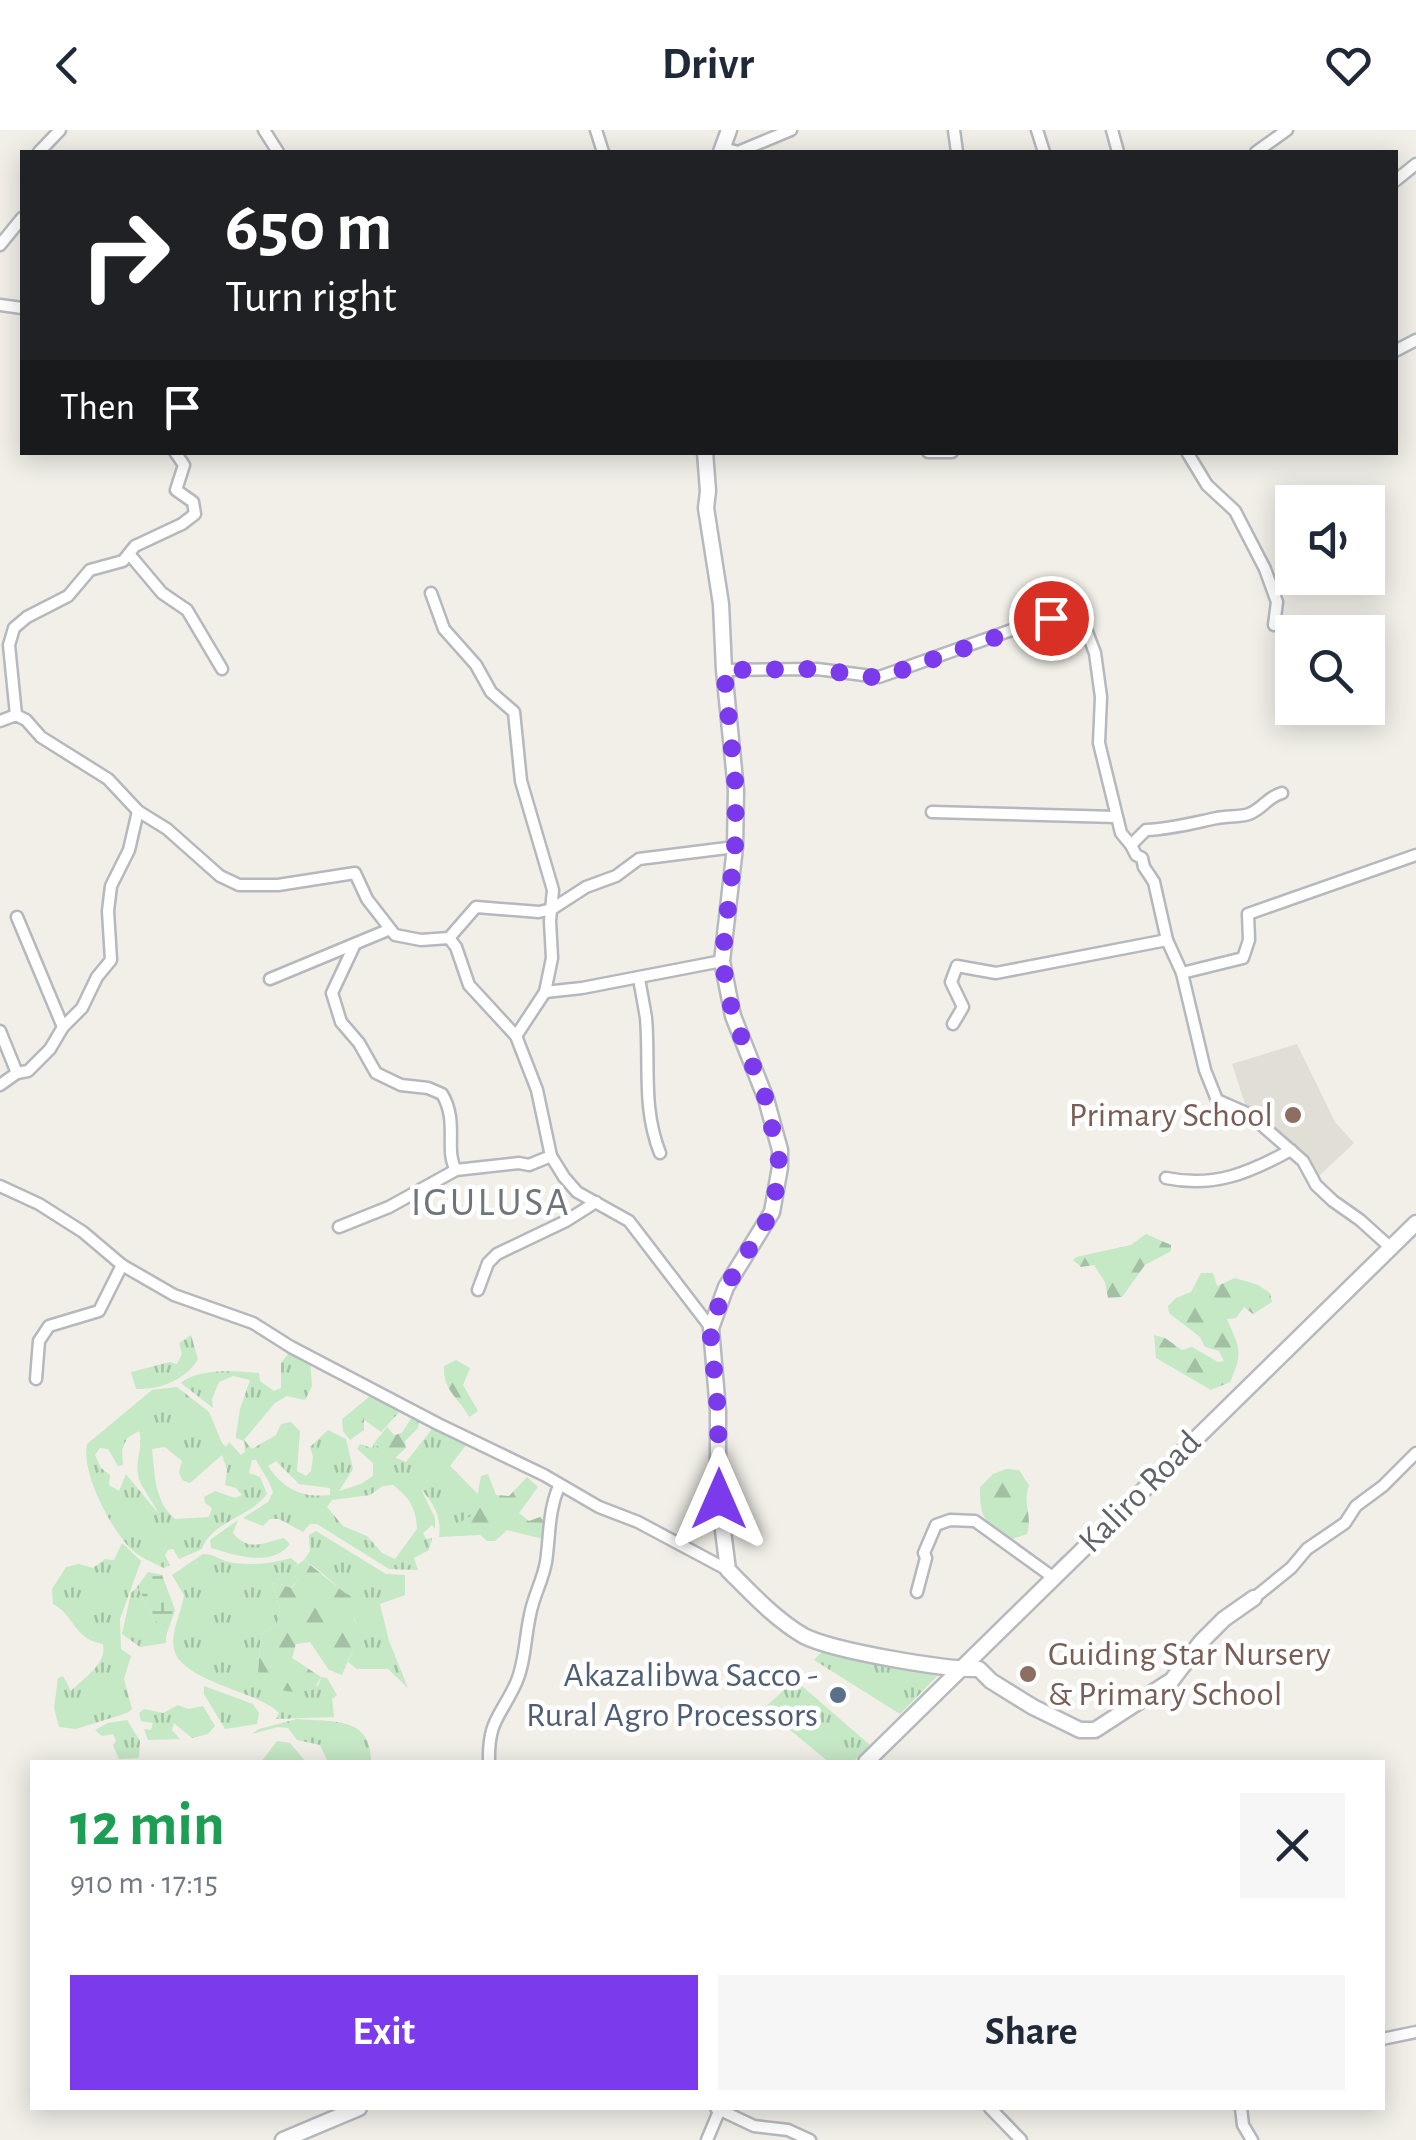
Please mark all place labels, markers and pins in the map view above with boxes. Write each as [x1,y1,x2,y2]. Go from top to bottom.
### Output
pin [1009,576,1094,661]
place label: Primary School [1069,1098,1273,1133]
marker: Primary School [1282,1104,1304,1126]
place label: Guiding Star Nursery & Primary School [1048,1637,1331,1712]
place label: Akazalibwa Sacco - Rural Agro Processors [526,1658,818,1733]
marker: Guiding Star Nursery & Primary School [1017,1663,1039,1685]
marker: Akazalibwa Sacco - Rural Agro Processors [827,1684,849,1706]

